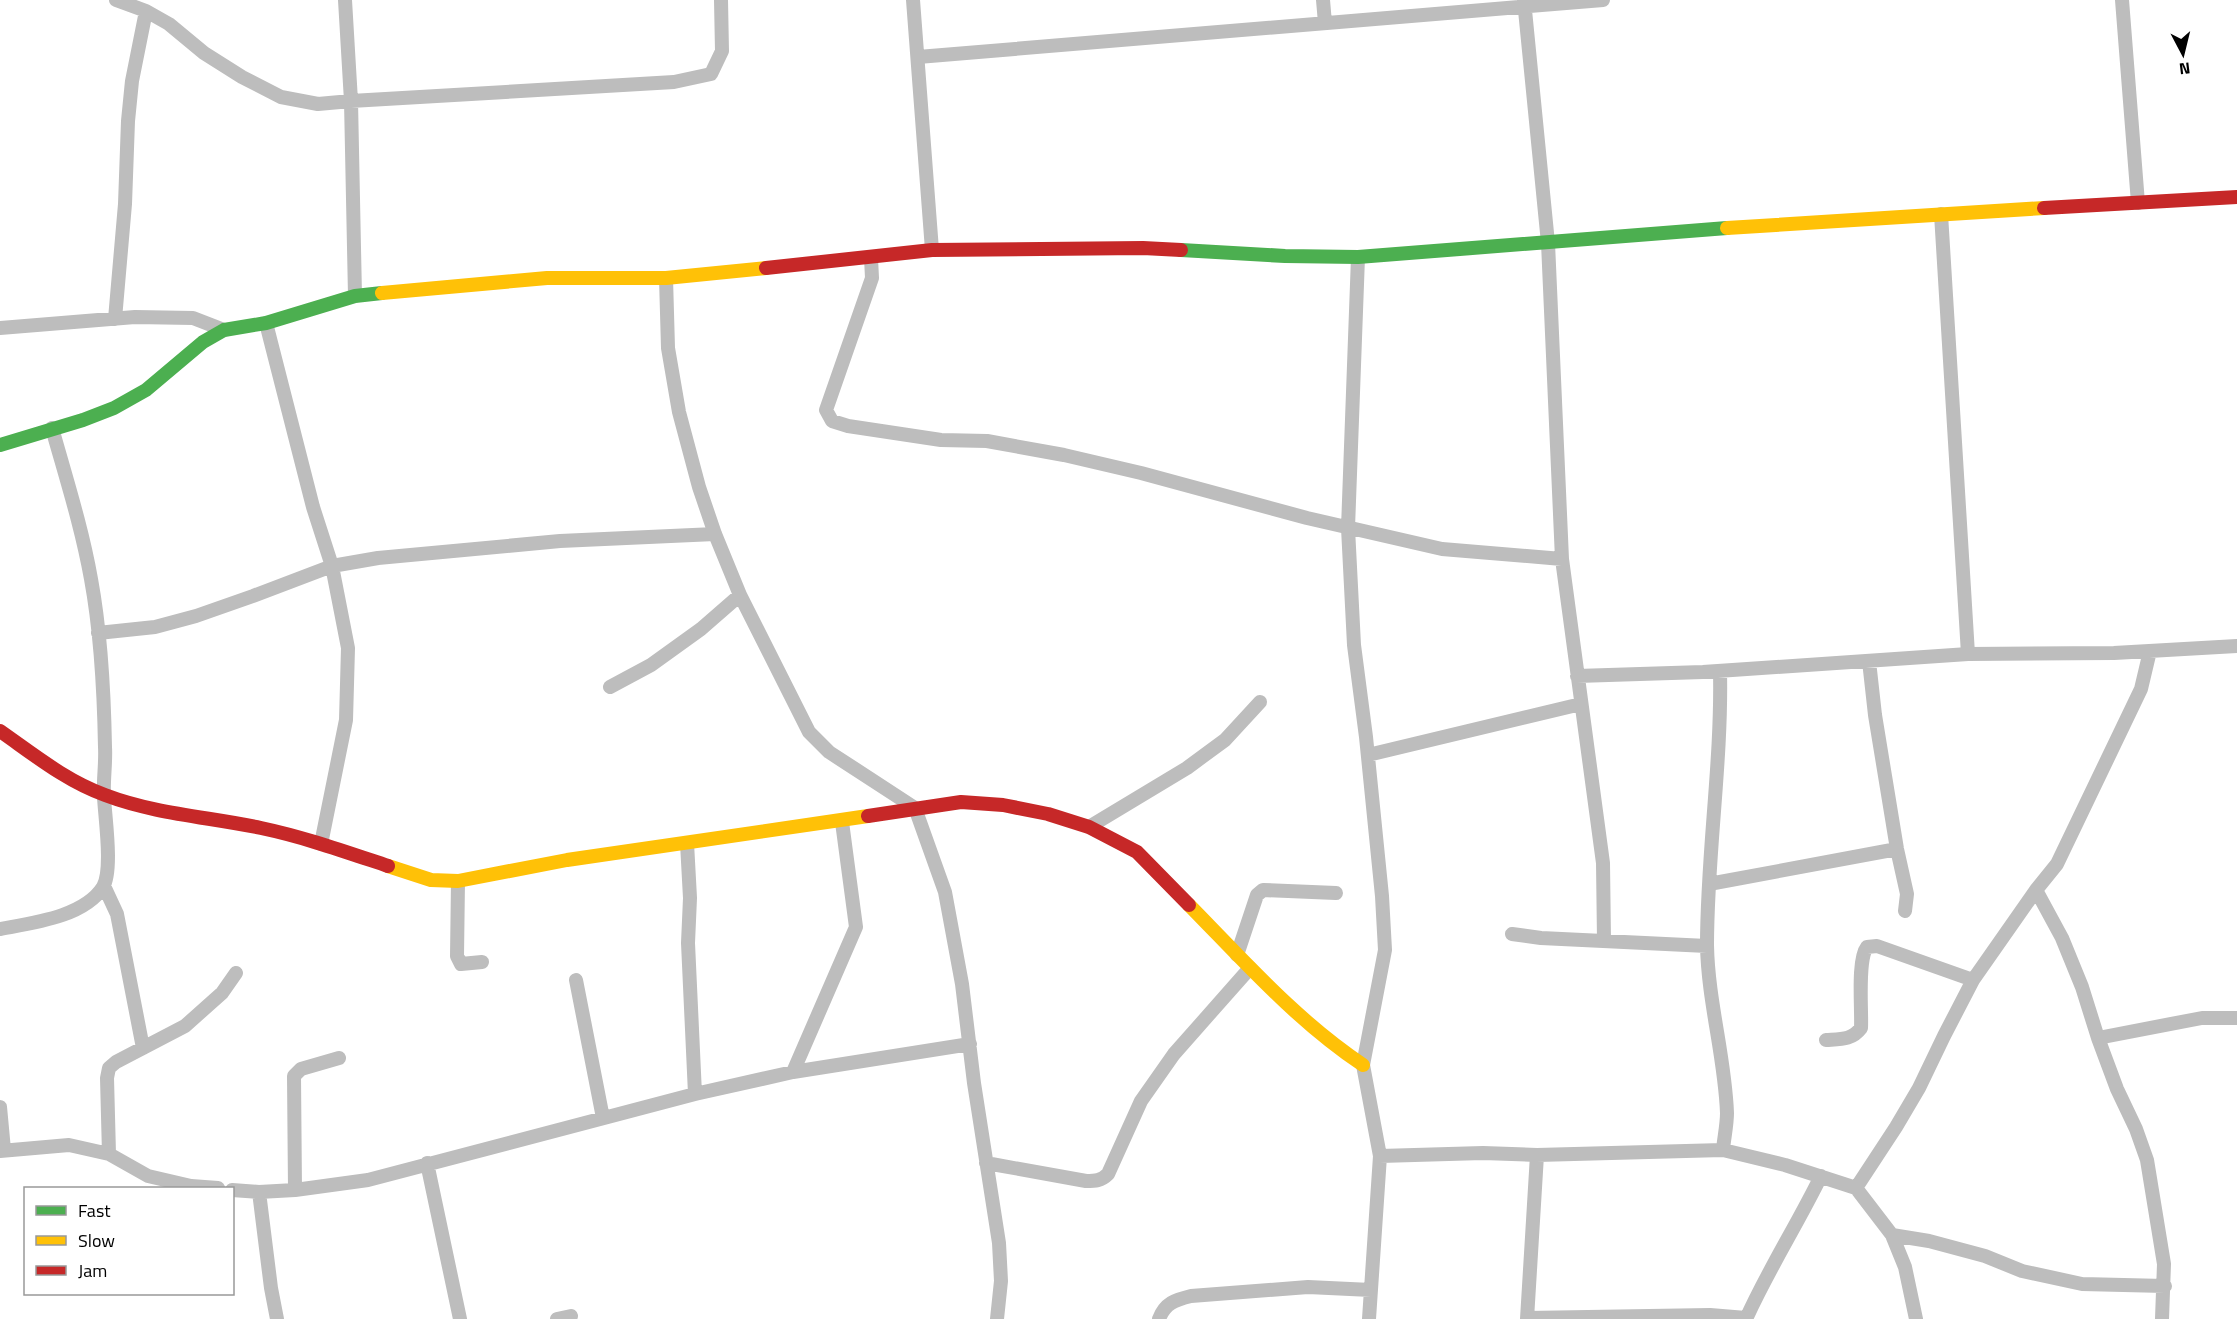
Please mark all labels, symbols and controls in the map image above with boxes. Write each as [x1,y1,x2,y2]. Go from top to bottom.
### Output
north arrow [2153,24,2213,84]
text: N [2178,56,2192,81]
legend [24,1187,234,1295]
text: Fast [78,1197,111,1224]
text: Slow [78,1227,115,1254]
text: Jam [78,1257,107,1284]

